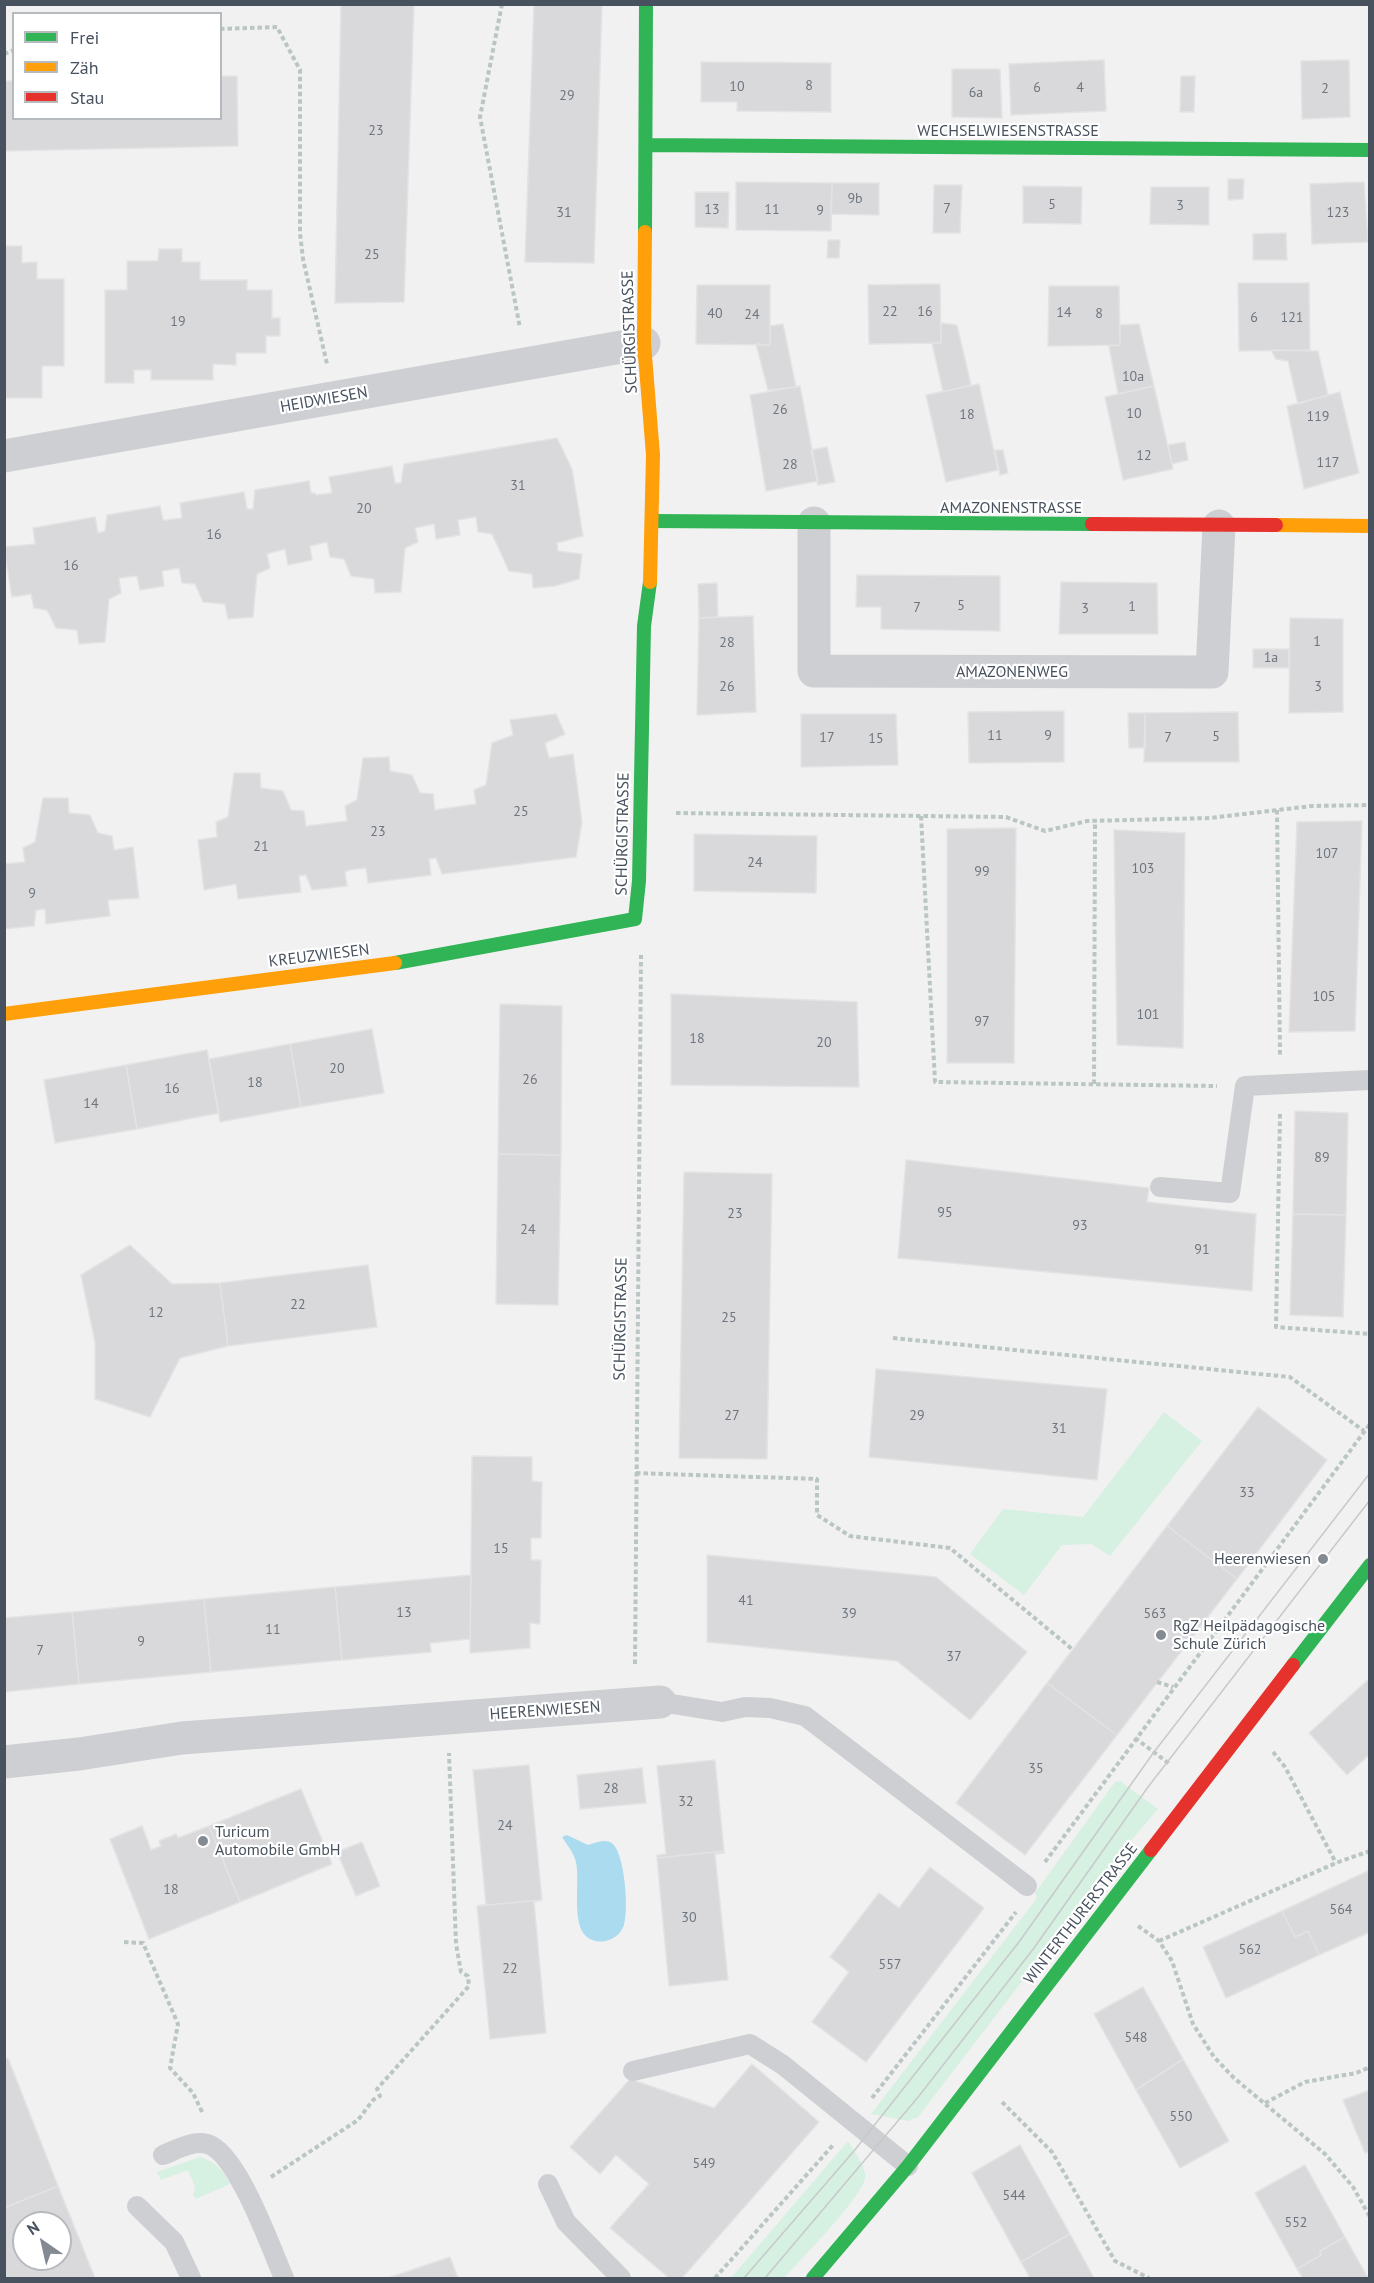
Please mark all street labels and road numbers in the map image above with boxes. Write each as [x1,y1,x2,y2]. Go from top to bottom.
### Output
street label: WECHSELWIESENSTRASSE [917,121,1099,141]
street label: SCHÜRGISTRASSE [618,270,642,394]
street label: HEIDWIESEN [279,383,369,417]
street label: AMAZONENSTRASSE [940,498,1082,518]
street label: AMAZONENWEG [956,662,1068,682]
street label: SCHÜRGISTRASSE [612,772,634,896]
street label: KREUZWIESEN [268,940,370,972]
street label: SCHÜRGISTRASSE [610,1257,632,1381]
street label: HEERENWIESEN [489,1698,601,1724]
street label: WINTERTHURERSTRASSE [1020,1840,1142,1988]

